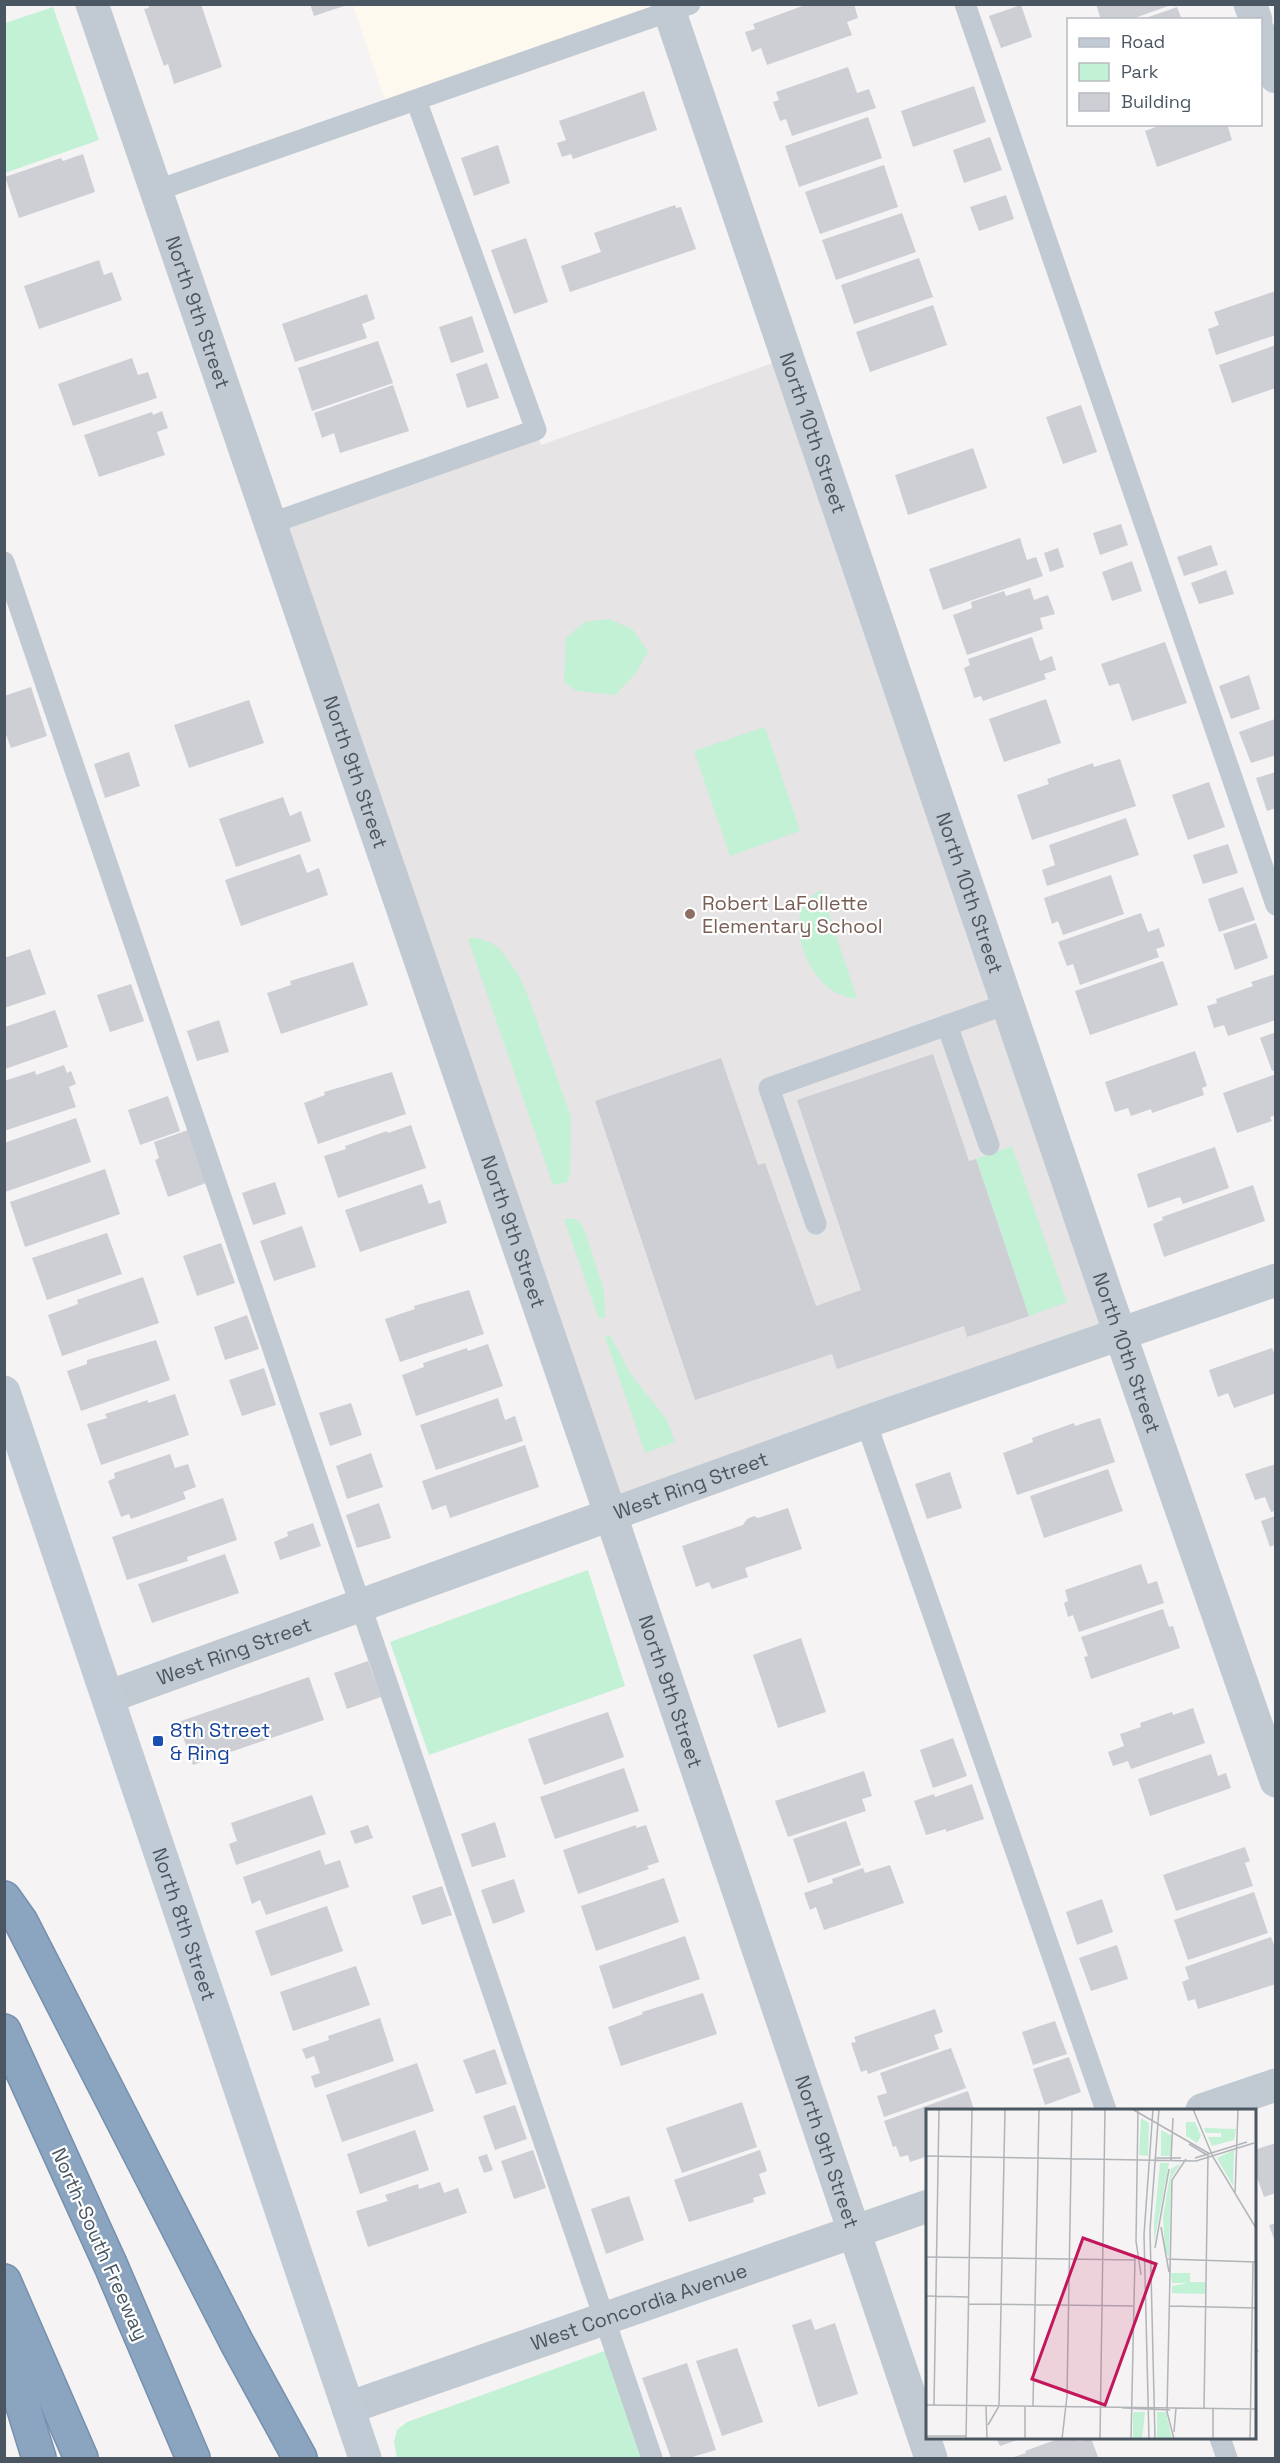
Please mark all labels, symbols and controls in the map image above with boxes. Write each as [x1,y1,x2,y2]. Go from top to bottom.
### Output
legend [1067,18,1262,126]
text: Road [1121,30,1165,53]
text: Park [1121,60,1159,83]
text: Building [1121,90,1191,113]
street label: North 9th Street [160,233,236,392]
street label: North 10th Street [774,349,853,517]
street label: North 9th Street [317,692,394,852]
street label: North 10th Street [930,809,1009,977]
place label: Robert LaFollette Elementary School [702,890,883,939]
marker: Robert LaFollette Elementary School [683,907,697,921]
street label: North 9th Street [475,1152,552,1311]
street label: North 10th Street [1087,1269,1167,1437]
street label: West Ring Street [610,1446,772,1526]
street label: West Ring Street [153,1611,315,1691]
street label: North 9th Street [633,1612,709,1771]
place label: 8th Street & Ring [170,1717,270,1766]
marker: 8th Street & Ring [151,1734,165,1748]
street label: North 8th Street [146,1844,222,2004]
street label: North 9th Street [789,2072,865,2232]
inset map [926,2109,1256,2439]
street label: North-South Freeway [46,2144,154,2344]
street label: West Concordia Avenue [527,2257,751,2356]

